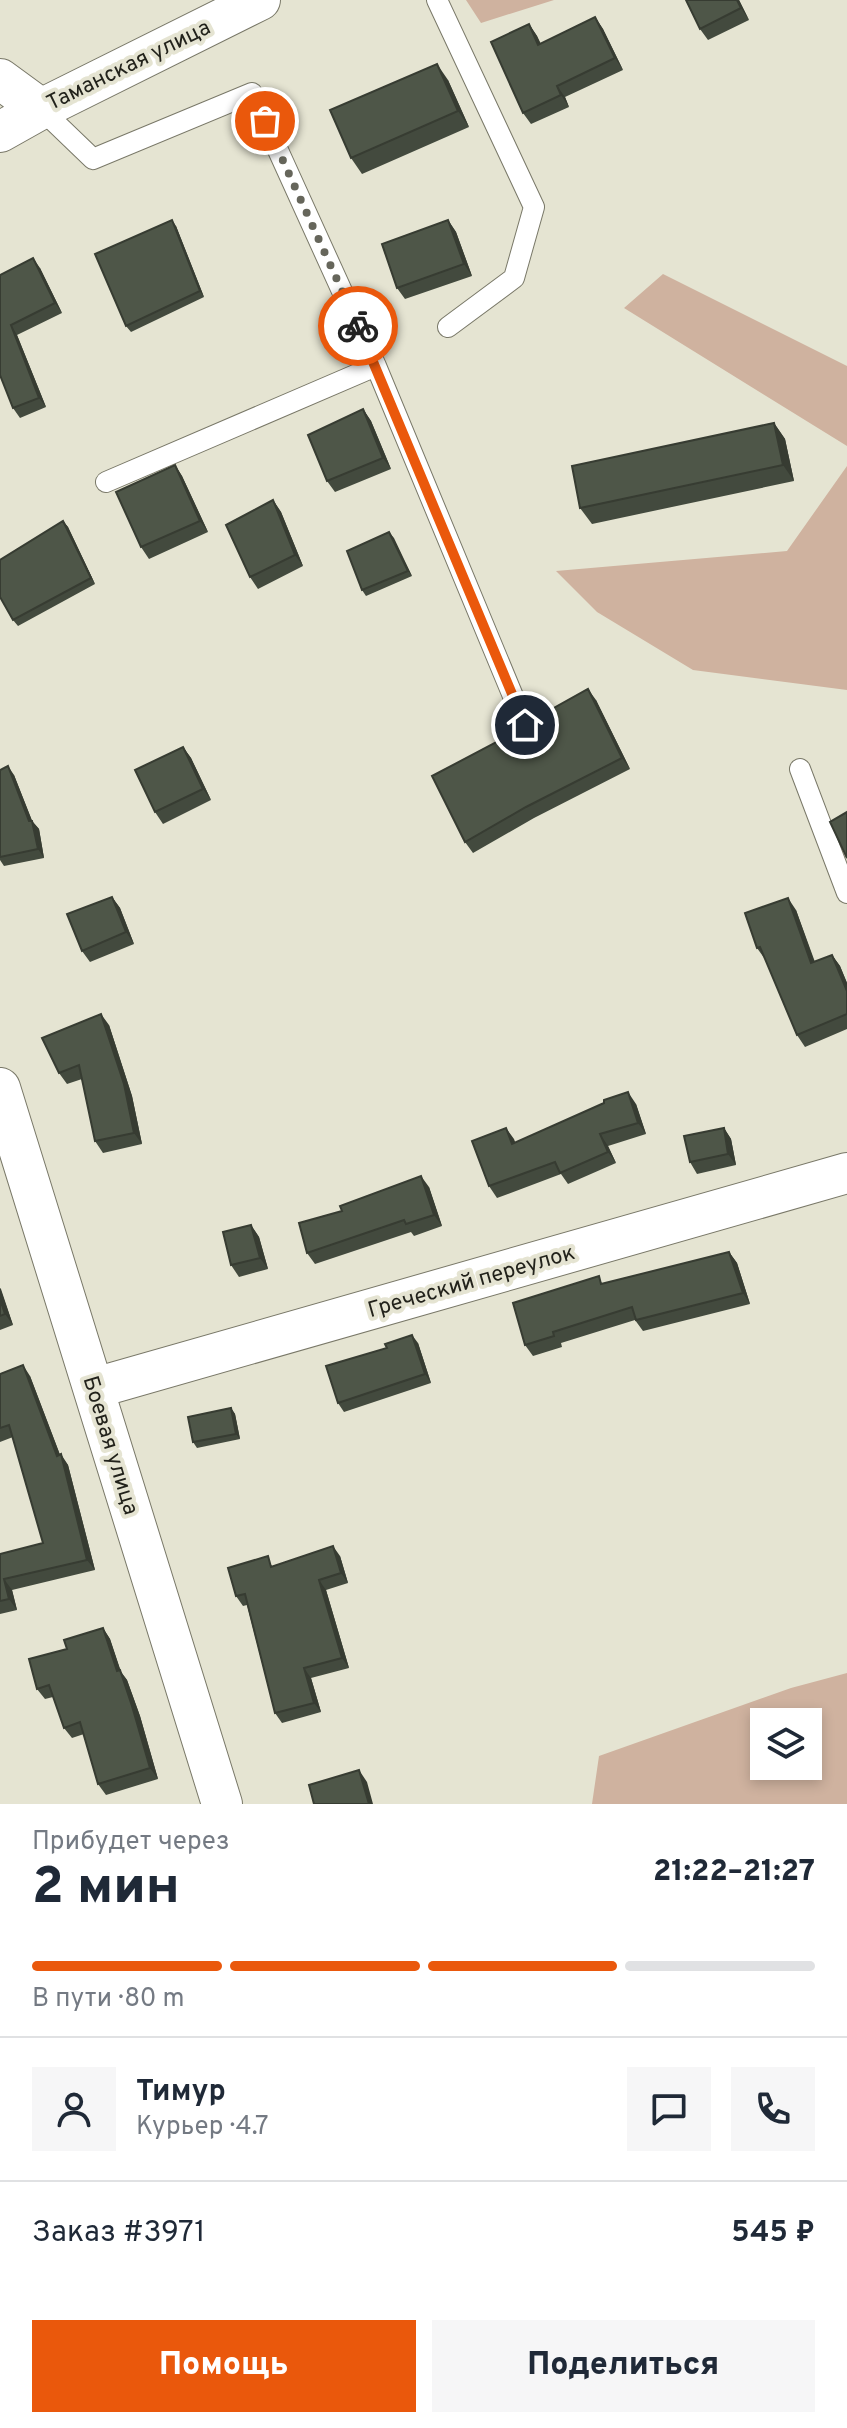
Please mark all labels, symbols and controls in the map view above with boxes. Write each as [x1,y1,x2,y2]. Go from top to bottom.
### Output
street label: Таманская улица [43,15,215,118]
pin [231,87,299,155]
icon: bag [243,99,287,143]
courier [318,286,398,366]
icon: bike [336,304,380,348]
pin [491,691,559,759]
icon: home [503,703,547,747]
street label: Греческий переулок [365,1240,578,1325]
street label: Боевая улица [76,1373,144,1518]
map controls [750,1708,822,1780]
button: layers [750,1708,822,1780]
text: Прибудет через [32,1826,230,1859]
text: 21:22–21:27 [653,1854,815,1891]
text: 2 мин [32,1856,180,1922]
text: В пути · 80 m [32,1983,185,2016]
button: person [32,2067,116,2151]
button: chat [627,2067,711,2151]
button: phone [731,2067,815,2151]
text: Тимур [136,2074,226,2111]
text: Курьер · 4.7 [136,2111,268,2144]
text: Заказ #3971 [32,2215,205,2252]
text: 545 ₽ [731,2215,815,2252]
button: Помощь [32,2320,416,2412]
button: Поделиться [432,2320,815,2412]

